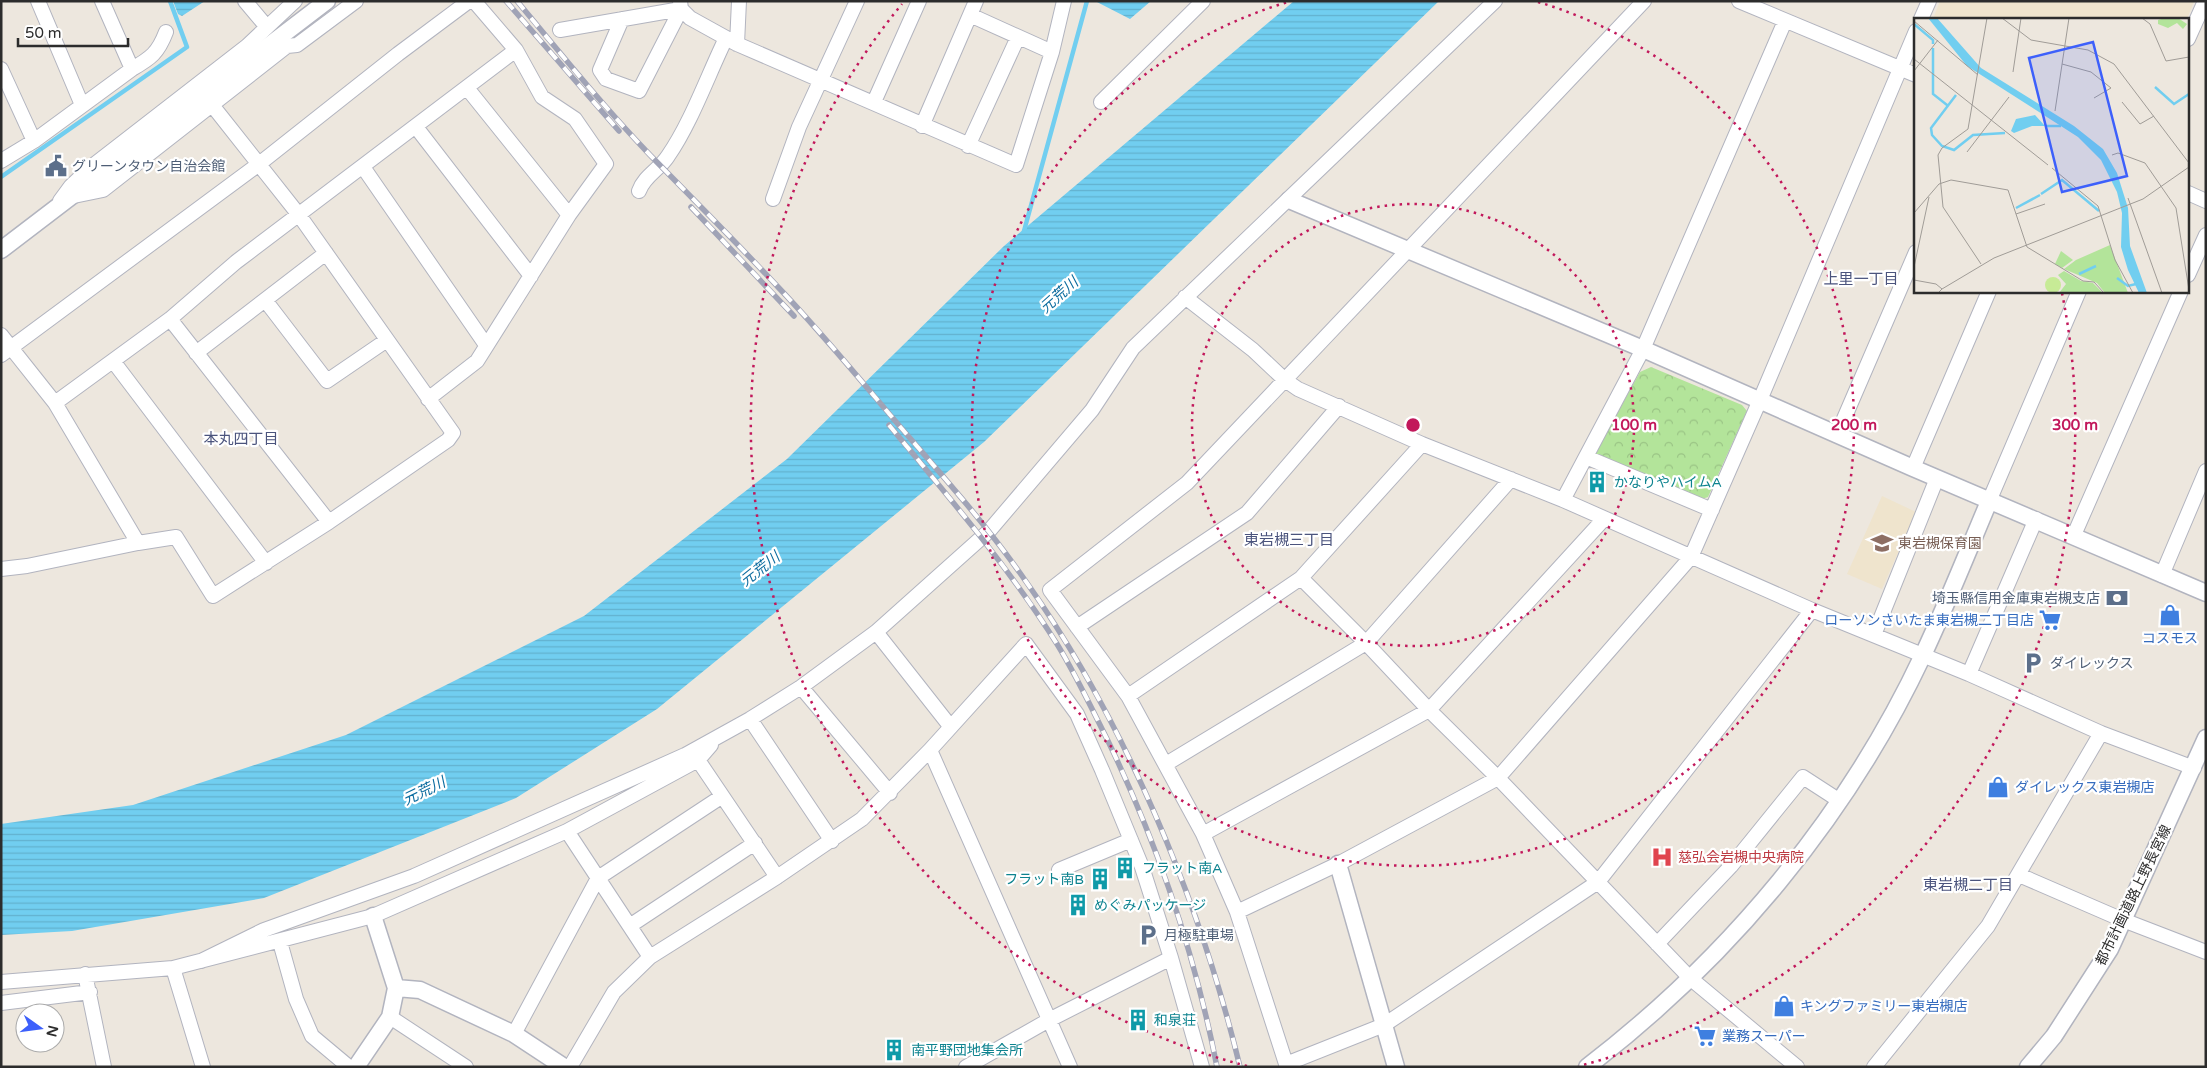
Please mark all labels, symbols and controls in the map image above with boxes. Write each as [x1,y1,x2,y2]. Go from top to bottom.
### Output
scale bar [18,15,128,47]
inset map [1914,18,2190,292]
text: 50 m [25,24,62,42]
public building icon: グリーンタウン自治会館 [43,153,69,179]
place label: グリーンタウン自治会館 [72,158,225,175]
district label: 上里一丁目 [1823,270,1899,288]
water label: 元荒川 [1036,272,1083,317]
centre of rings [1404,416,1422,434]
text: 100 m [1611,416,1657,434]
text: 200 m [1831,416,1877,434]
text: 300 m [2052,416,2098,434]
district label: 本丸四丁目 [203,430,279,448]
building icon: かなりやハイムA [1584,469,1610,495]
place label: かなりやハイムA [1614,474,1722,491]
school or university icon: 東岩槻保育園 [1869,530,1895,556]
district label: 東岩槻三丁目 [1244,531,1334,549]
place label: 東岩槻保育園 [1898,535,1982,552]
water label: 元荒川 [737,547,785,590]
bank icon: 埼玉縣信用金庫東岩槻支店 [2104,585,2130,611]
place label: 埼玉縣信用金庫東岩槻支店 [1932,590,2100,607]
shop icon: コスモス [2157,602,2183,628]
supermarket icon: ローソンさいたま東岩槻二丁目店 [2037,607,2063,633]
place label: ローソンさいたま東岩槻二丁目店 [1824,612,2034,629]
place label: コスモス [2142,630,2198,647]
parking icon: ダイレックス [2020,650,2046,676]
place label: ダイレックス [2050,655,2134,672]
water label: 元荒川 [400,772,450,809]
shop icon: ダイレックス東岩槻店 [1985,774,2011,800]
place label: ダイレックス東岩槻店 [2015,779,2155,796]
street label: 都市計画道路上野長宮線 [2092,822,2175,968]
hospital icon: 慈弘会岩槻中央病院 [1649,844,1675,870]
place label: 慈弘会岩槻中央病院 [1678,849,1804,866]
building icon: フラット南A [1112,855,1138,881]
place label: フラット南A [1142,860,1222,877]
building icon: フラット南B [1087,866,1113,892]
place label: フラット南B [1004,871,1084,888]
district label: 東岩槻二丁目 [1923,876,2013,894]
building icon: めぐみパッケージ [1065,892,1091,918]
place label: めぐみパッケージ [1094,897,1206,914]
parking icon: 月極駐車場 [1135,922,1161,948]
place label: 月極駐車場 [1164,927,1234,944]
shop icon: キングファミリー東岩槻店 [1771,993,1797,1019]
place label: キングファミリー東岩槻店 [1800,998,1968,1015]
north arrow [15,1003,65,1053]
building icon: 和泉荘 [1125,1007,1151,1033]
place label: 和泉荘 [1154,1012,1196,1029]
supermarket icon: 業務スーパー [1692,1023,1718,1049]
text: N [43,1024,62,1039]
place label: 業務スーパー [1722,1028,1806,1045]
building icon: 南平野団地集会所 [881,1037,907,1063]
place label: 南平野団地集会所 [911,1042,1023,1059]

